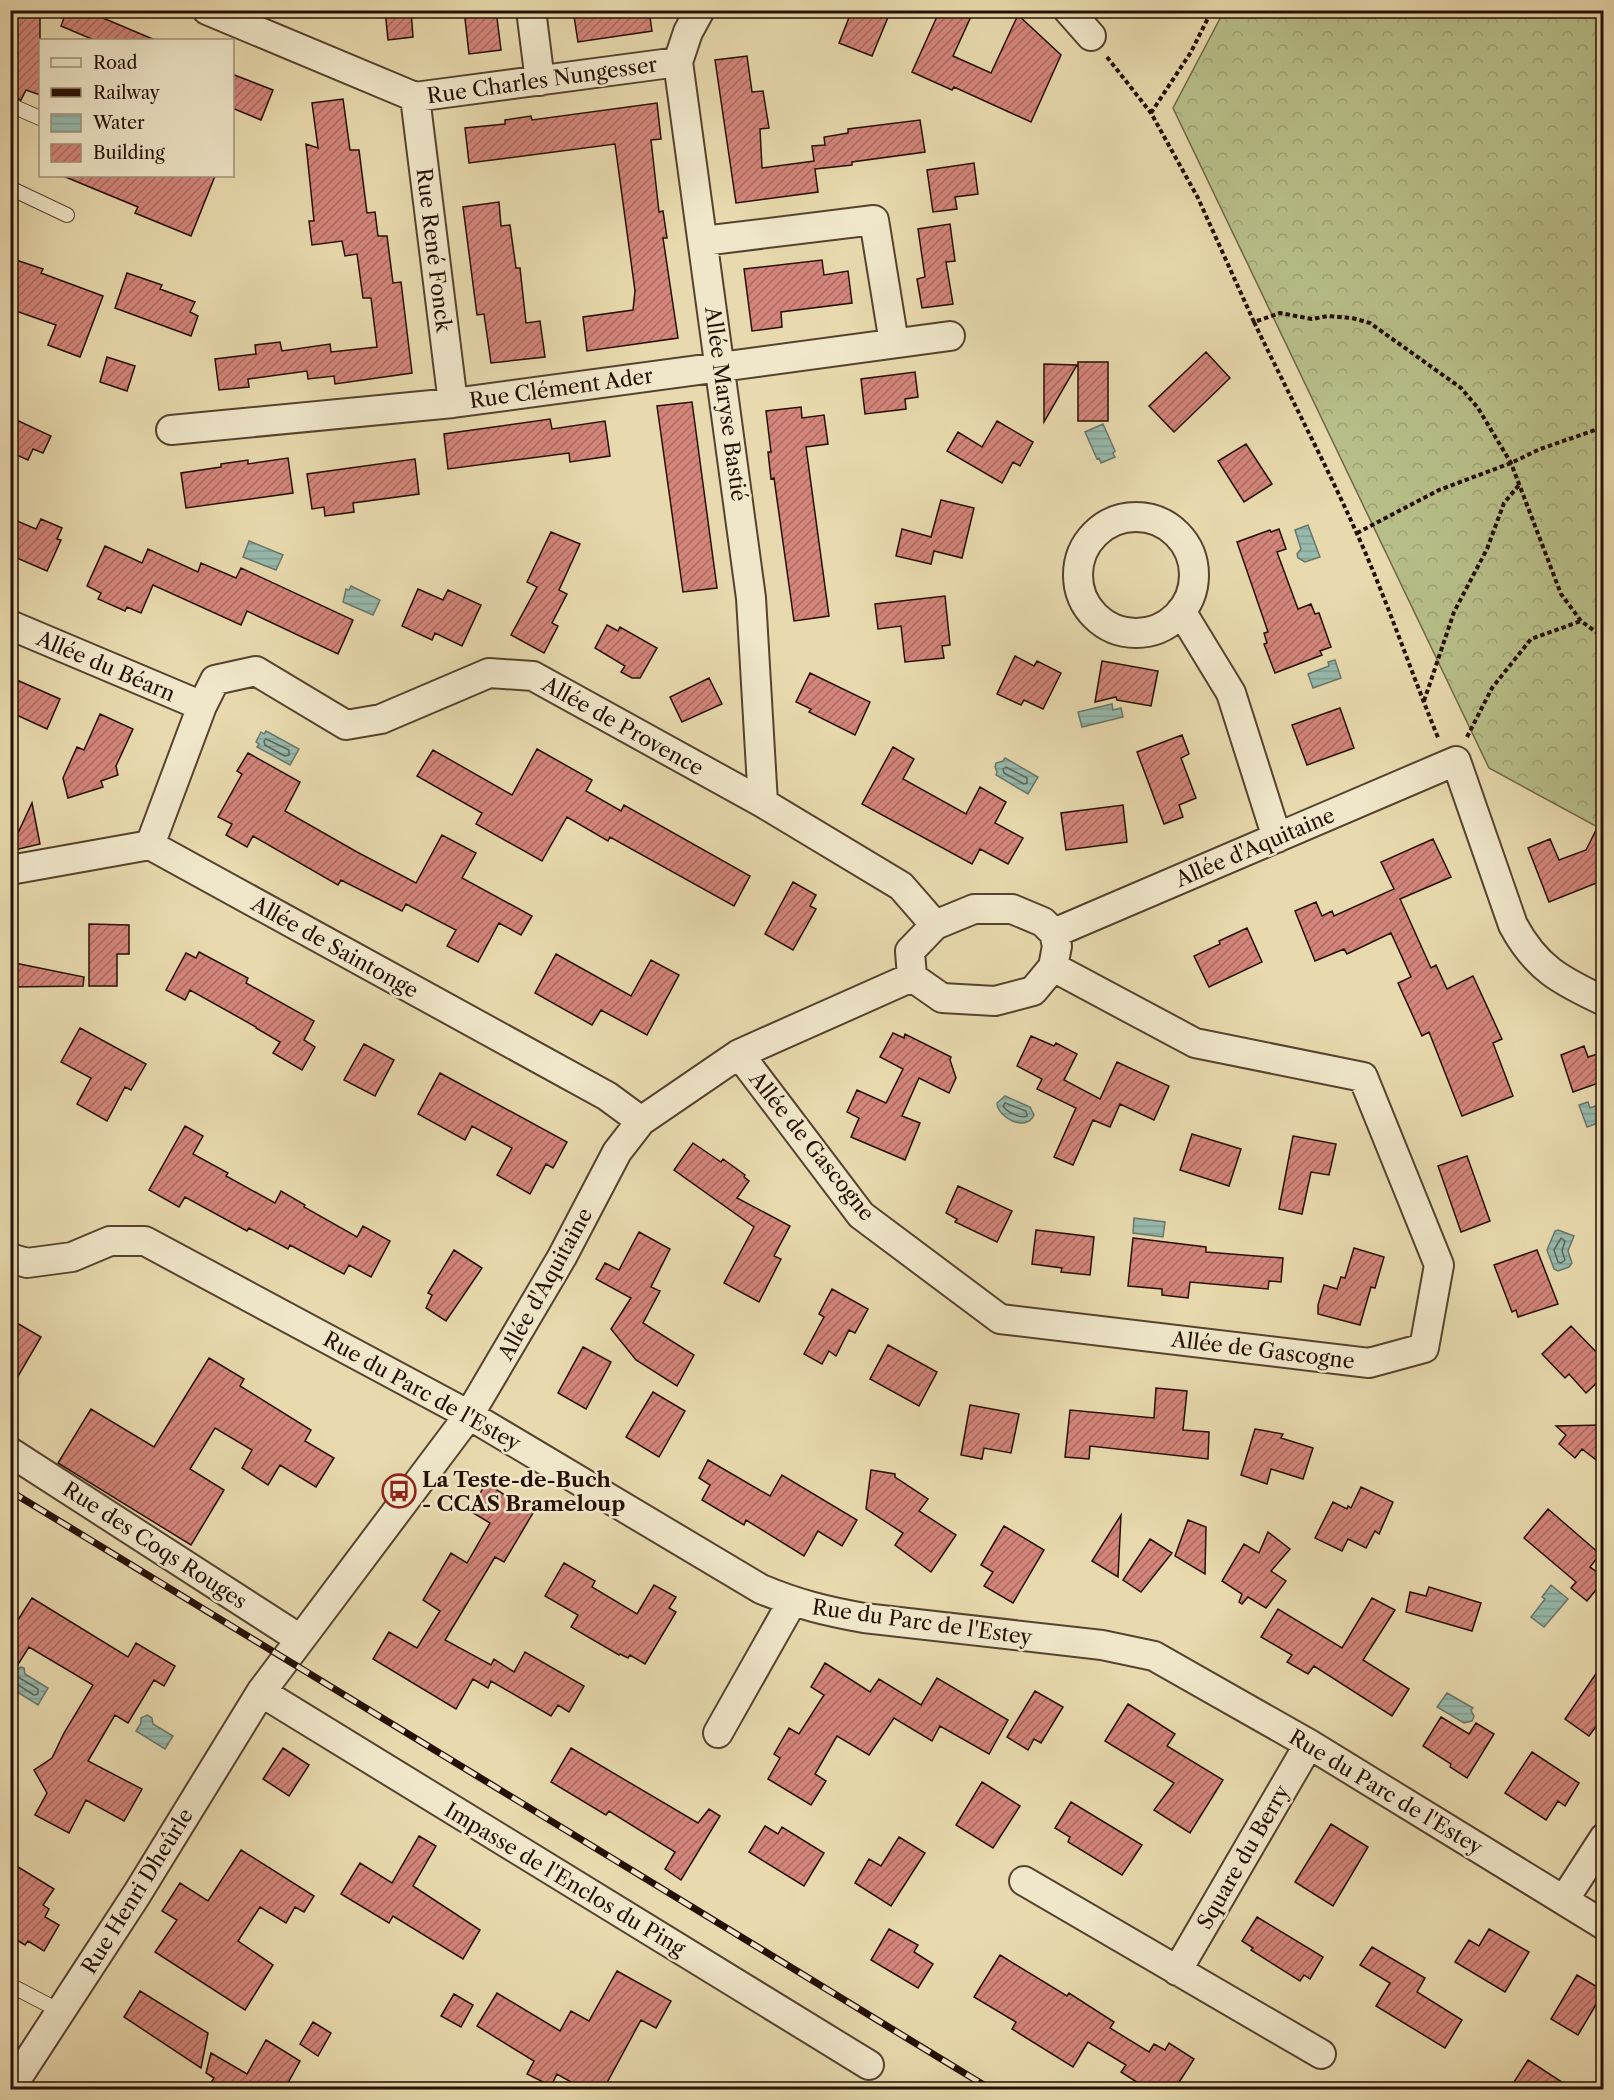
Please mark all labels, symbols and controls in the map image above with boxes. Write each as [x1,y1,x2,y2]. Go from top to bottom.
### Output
legend [39,39,234,177]
street label: Rue Charles Nungesser [425,51,659,109]
text: Road [93,52,138,74]
text: Railway [93,82,161,104]
text: Water [92,112,145,134]
text: Building [93,142,165,164]
street label: Rue René Fonck [412,167,457,334]
street label: Allée Maryse Bastié [700,304,752,503]
street label: Rue Clément Ader [468,363,655,413]
street label: Allée du Béarn [32,625,179,706]
street label: Allée de Provence [537,671,708,781]
street label: Allée d'Aquitaine [1171,802,1338,892]
street label: Allée de Saintonge [246,890,423,1003]
street label: Allée de Gascogne [744,1066,880,1225]
street label: Allée d'Aquitaine [492,1203,597,1365]
street label: Rue du Parc de l'Estey [319,1326,525,1456]
street label: Allée de Gascogne [1169,1326,1356,1374]
place label: La Teste-de-Buch - CCAS Brameloup [422,1467,625,1516]
bus stop icon: La Teste-de-Buch - CCAS Brameloup [381,1473,417,1509]
street label: Rue des Coqs Rouges [58,1476,252,1614]
street label: Rue du Parc de l'Estey [811,1594,1034,1650]
street label: Rue du Parc de l'Estey [1285,1724,1488,1860]
street label: Square du Berry [1192,1780,1295,1934]
street label: Impasse de l'Enclos du Ping [440,1797,691,1961]
street label: Rue Henri Dheûrle [76,1804,198,1978]

